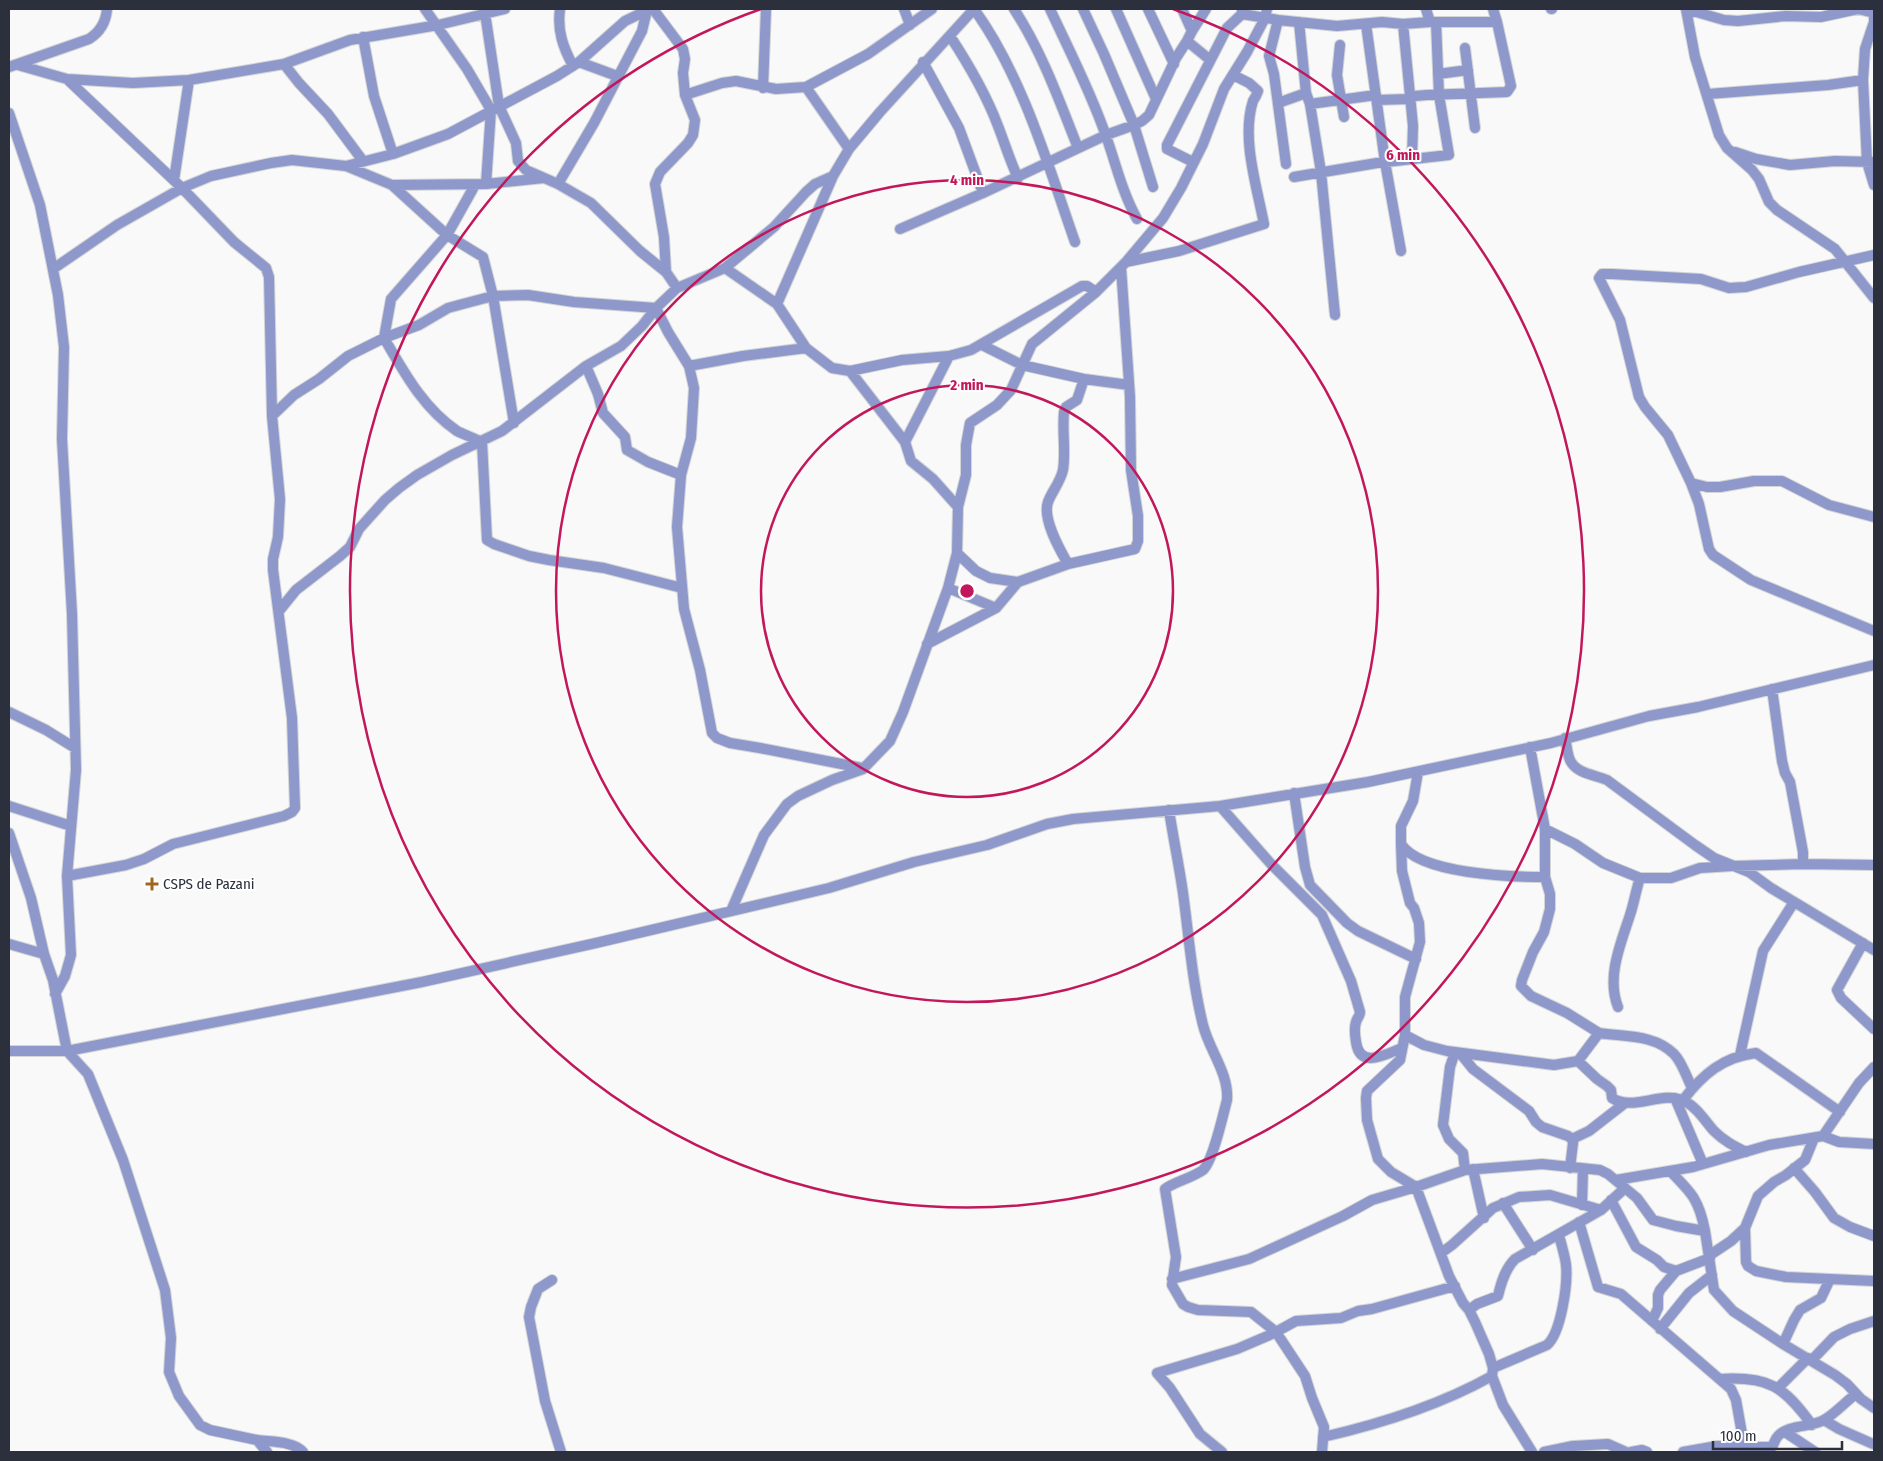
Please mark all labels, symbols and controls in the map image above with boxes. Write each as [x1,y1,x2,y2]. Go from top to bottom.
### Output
text: 6 min [1386,146,1420,164]
text: 4 min [950,171,984,189]
text: 2 min [949,376,984,394]
centre of rings [958,582,976,600]
place label: CSPS de Pazani [163,875,255,893]
marker: CSPS de Pazani [145,877,159,891]
scale bar [1713,1418,1842,1450]
text: 100 m [1720,1427,1757,1445]

